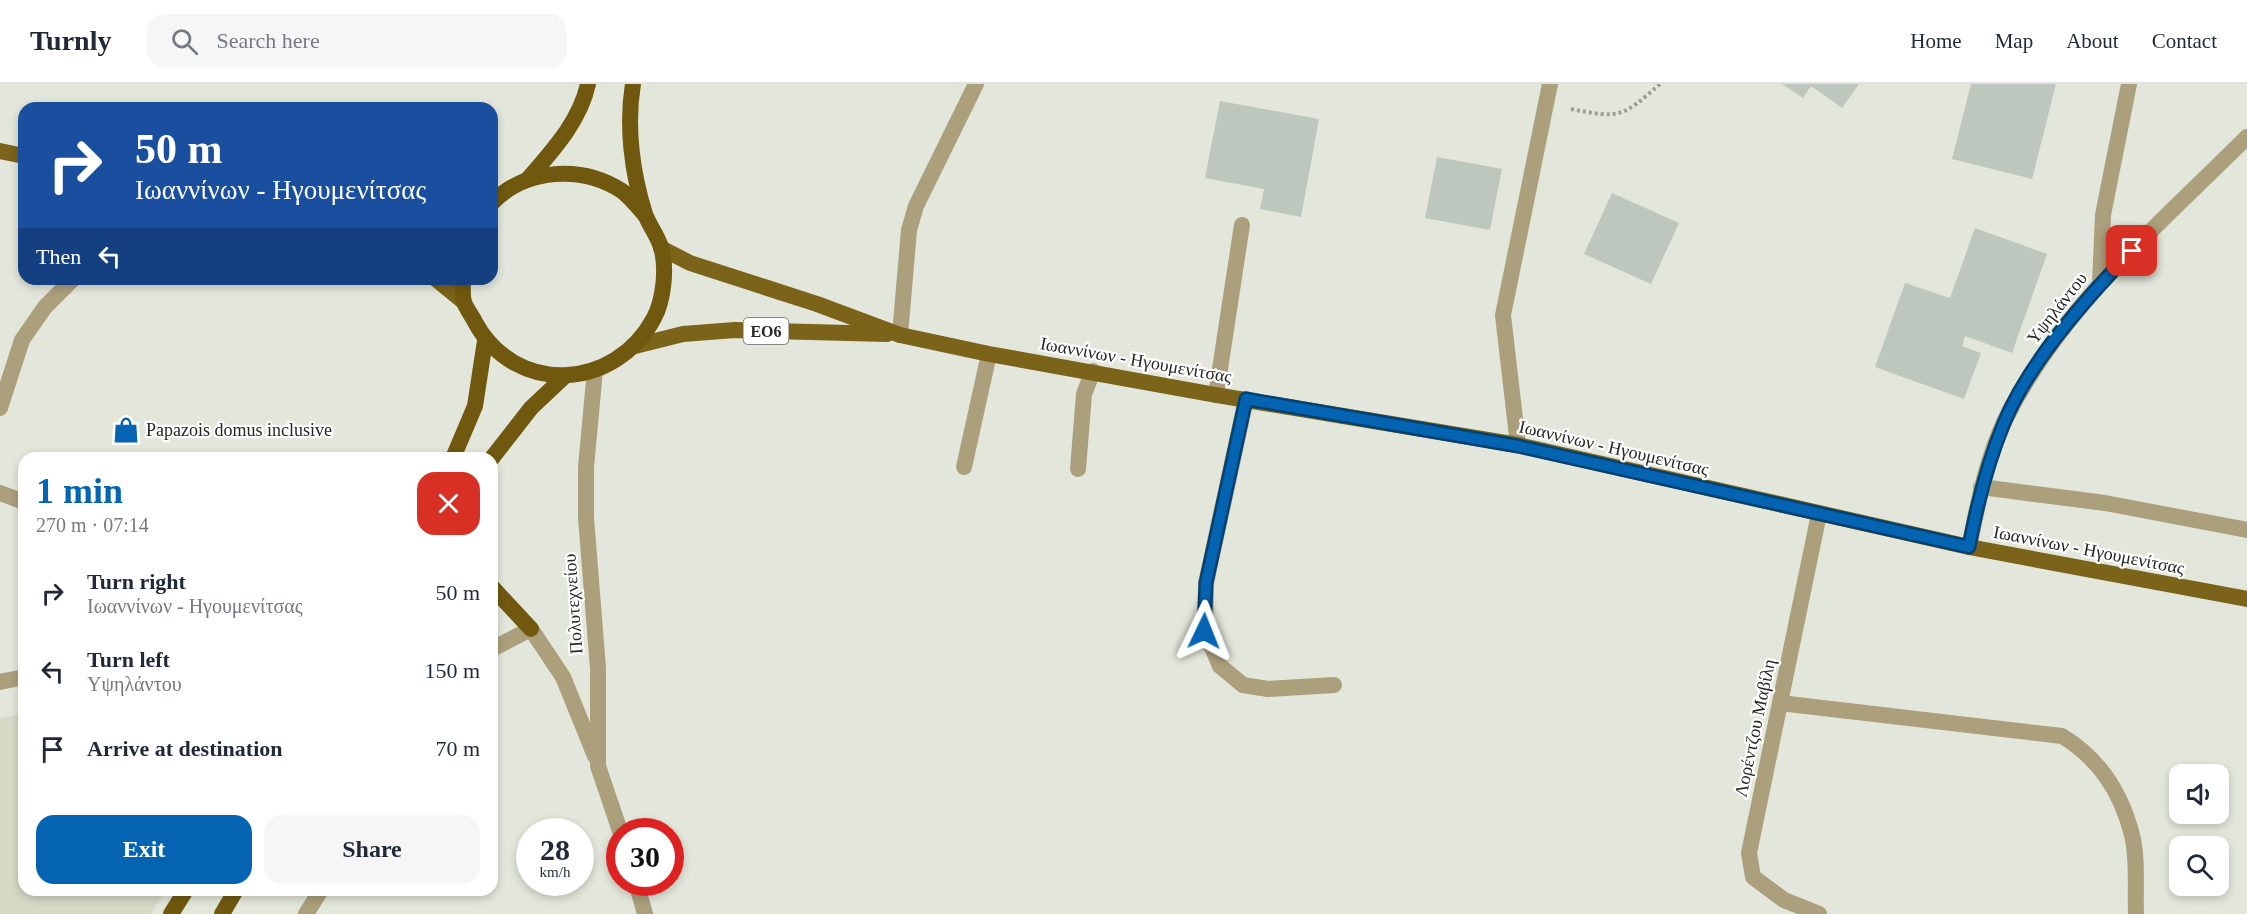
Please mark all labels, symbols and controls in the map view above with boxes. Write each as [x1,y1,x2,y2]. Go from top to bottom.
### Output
search box [147,14,567,68]
text: Turnly [30,25,111,56]
icon: search [168,25,201,58]
text: Search here [216,28,320,53]
text: Home [1910,29,1962,53]
text: Map [1995,29,2033,53]
text: About [2066,29,2119,53]
text: Contact [2152,29,2217,53]
icon: right [36,126,114,204]
text: 50 m [135,126,223,172]
text: Ιωαννίνων - Ηγουμενίτσας [135,175,426,205]
pin [2106,225,2157,276]
icon: arrive [2115,234,2148,267]
icon: left [93,240,126,273]
text: Then [36,244,81,269]
street label: Υψηλάντου [2023,268,2091,348]
road number: ΕΟ6 [744,318,789,344]
street label: Ιωαννίνων - Ηγουμενίτσας [1039,333,1233,387]
shop icon: Papazois domus inclusive [111,415,141,445]
street label: Ιωαννίνων - Ηγουμενίτσας [1517,416,1711,480]
place label: Papazois domus inclusive [146,420,332,440]
text: 1 min [36,471,123,511]
button: close [417,472,480,535]
text: 270 m · 07:14 [36,514,149,536]
street label: Ιωαννίνων - Ηγουμενίτσας [1992,522,2186,578]
street label: Πολυτεχνείου [560,553,586,655]
text: Turn right [87,569,186,594]
icon: right [36,577,69,610]
text: 50 m [435,580,480,605]
text: Ιωαννίνων - Ηγουμενίτσας [87,595,303,617]
position arrow [1172,599,1236,663]
text: Turn left [87,647,170,672]
icon: left [36,655,69,688]
street label: Λορέντζου Μαβίλη [1731,657,1779,799]
text: 150 m [424,658,480,683]
text: Υψηλάντου [87,673,182,695]
icon: arrive [36,733,69,766]
text: Arrive at destination [87,736,283,761]
text: 70 m [435,736,480,761]
map controls [2169,764,2229,896]
button: sound [2169,764,2229,824]
button: Exit [36,815,252,884]
button: Share [264,815,480,884]
speed limit sign: 30 [606,818,684,896]
text: 28 [540,833,570,866]
button: search [2169,836,2229,896]
text: km/h [540,864,570,880]

